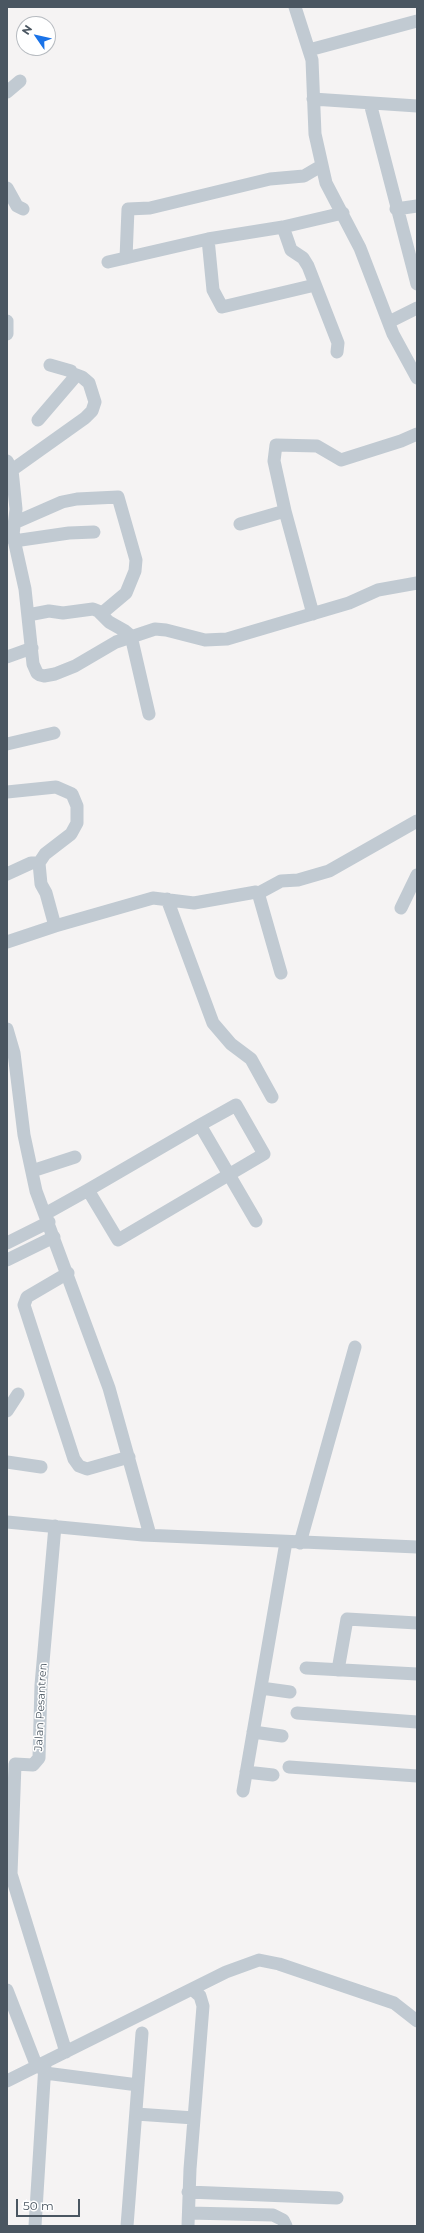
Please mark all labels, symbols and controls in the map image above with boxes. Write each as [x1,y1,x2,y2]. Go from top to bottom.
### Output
north arrow [16,16,56,56]
text: N [19,22,35,37]
street label: Jalan Pesantren [32,1663,50,1751]
scale bar [18,2191,82,2217]
text: 50 m [23,2198,54,2213]

